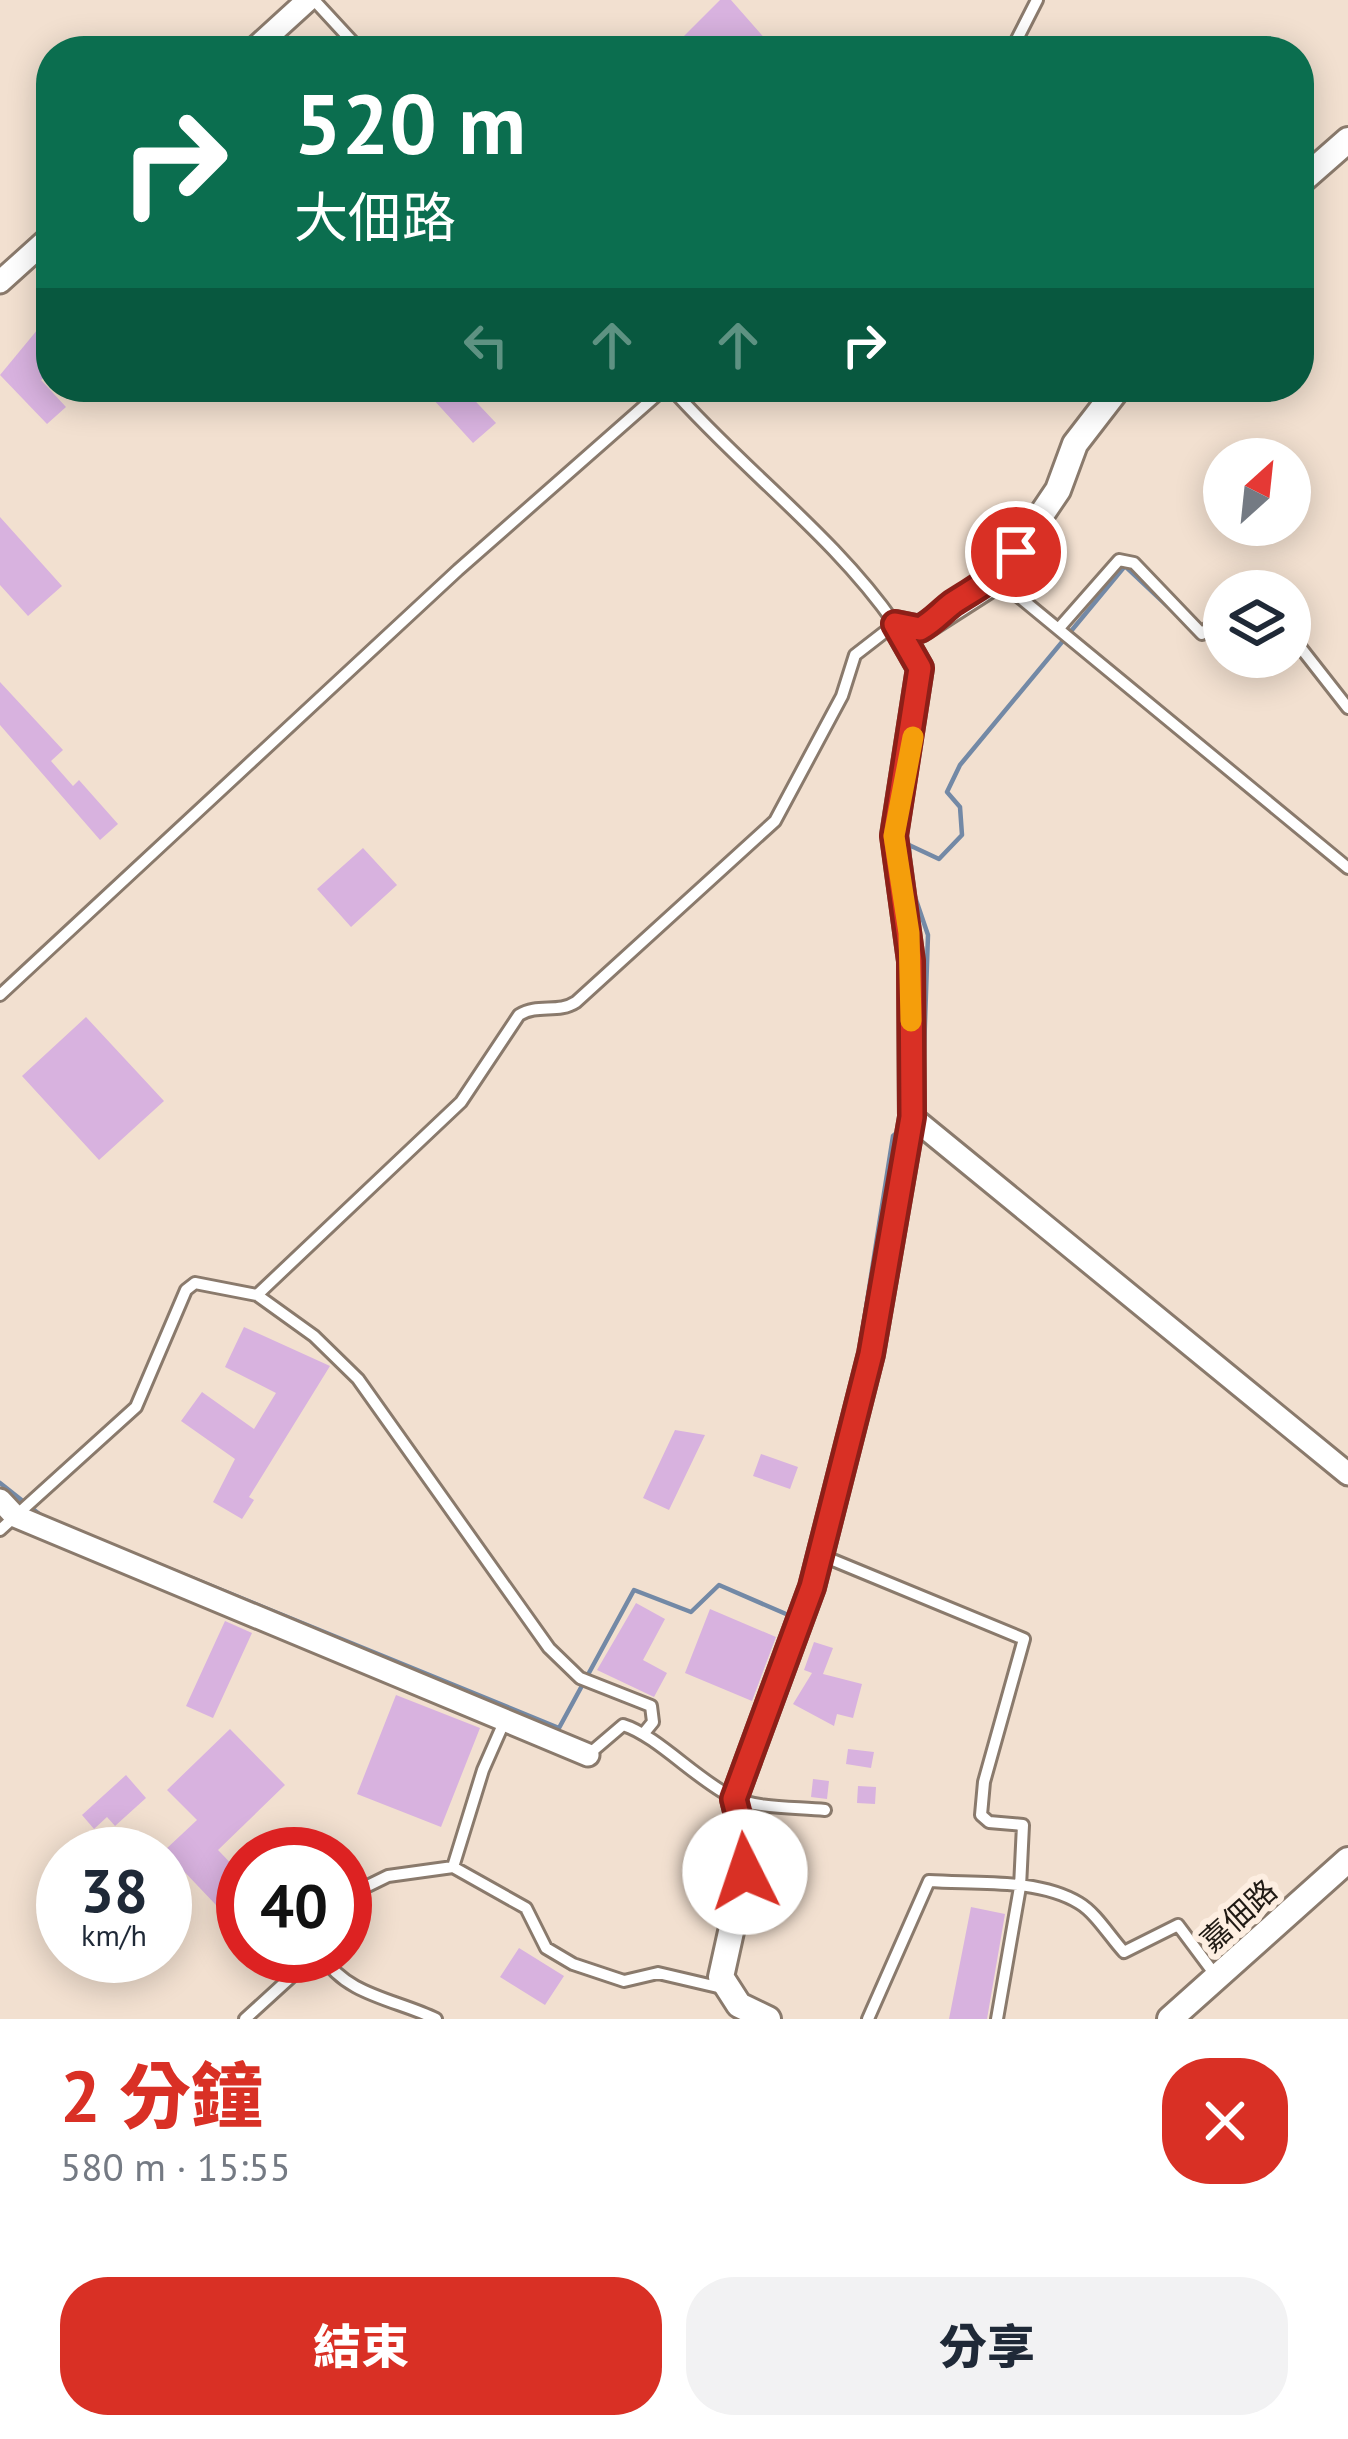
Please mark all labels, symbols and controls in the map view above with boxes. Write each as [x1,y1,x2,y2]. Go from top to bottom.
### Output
text: 520 m [294,68,526,177]
icon: right [96,84,252,240]
text: 大佃路 [294,182,456,252]
icon: left [453,312,519,378]
icon: ahead [579,312,645,378]
icon: ahead [705,312,771,378]
icon: right [831,312,897,378]
north arrow [1203,438,1311,546]
map controls [1203,438,1311,678]
pin [965,501,1067,603]
icon: arrive [983,519,1049,585]
button: layers [1203,570,1311,678]
position arrow [682,1809,808,1935]
speed limit sign: 40 [216,1827,372,1983]
text: 38 [80,1851,148,1929]
street label: 嘉佃路 [1192,1870,1284,1959]
text: km/h [81,1915,147,1954]
text: 2 分鐘 [60,2049,263,2142]
button: close [1162,2058,1288,2184]
text: 580 m · 15:55 [60,2141,291,2192]
button: 結束 [60,2277,662,2415]
button: 分享 [686,2277,1288,2415]

